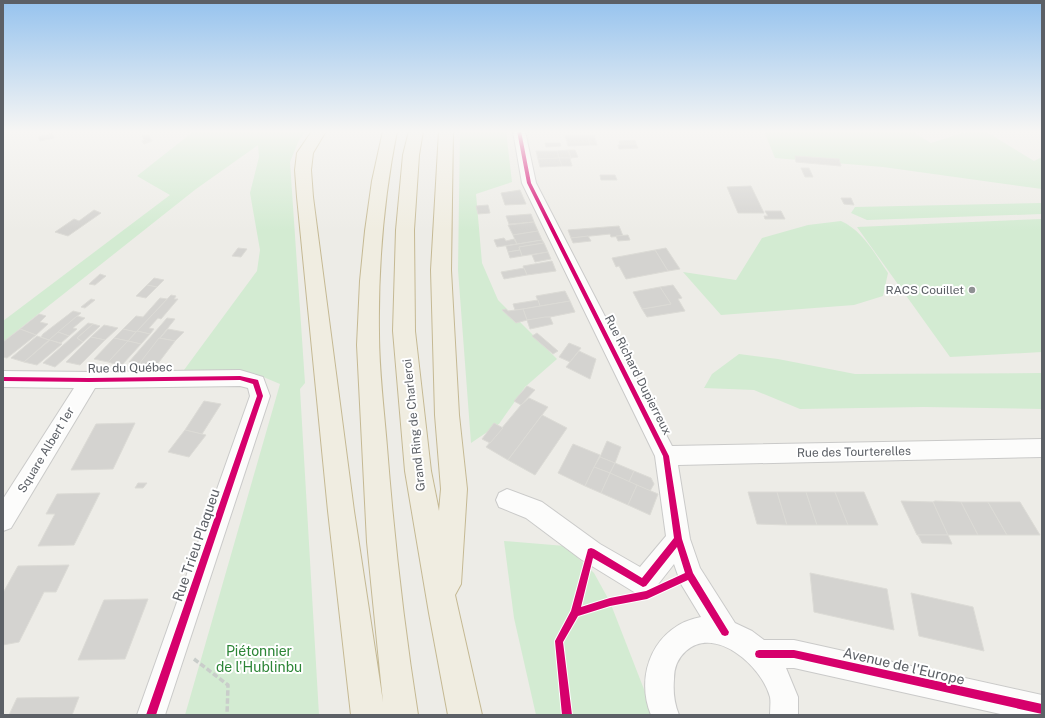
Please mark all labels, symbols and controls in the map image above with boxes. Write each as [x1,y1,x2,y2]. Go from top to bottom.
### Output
place label: RACS Couillet [885,283,964,297]
marker: RACS Couillet [967,285,977,295]
street label: Rue Richard Dupierreux [602,313,674,437]
street label: Grand Ring de Charleroi [400,358,428,492]
street label: Rue du Québec [88,360,172,376]
street label: Square Albert 1er [15,404,77,495]
street label: Rue des Tourterelles [797,444,911,460]
street label: Rue Trieu Plaqueu [169,486,223,604]
park label: Piétonnier de l'Hublinbu [216,643,302,675]
street label: Avenue de l'Europe [842,644,966,688]

